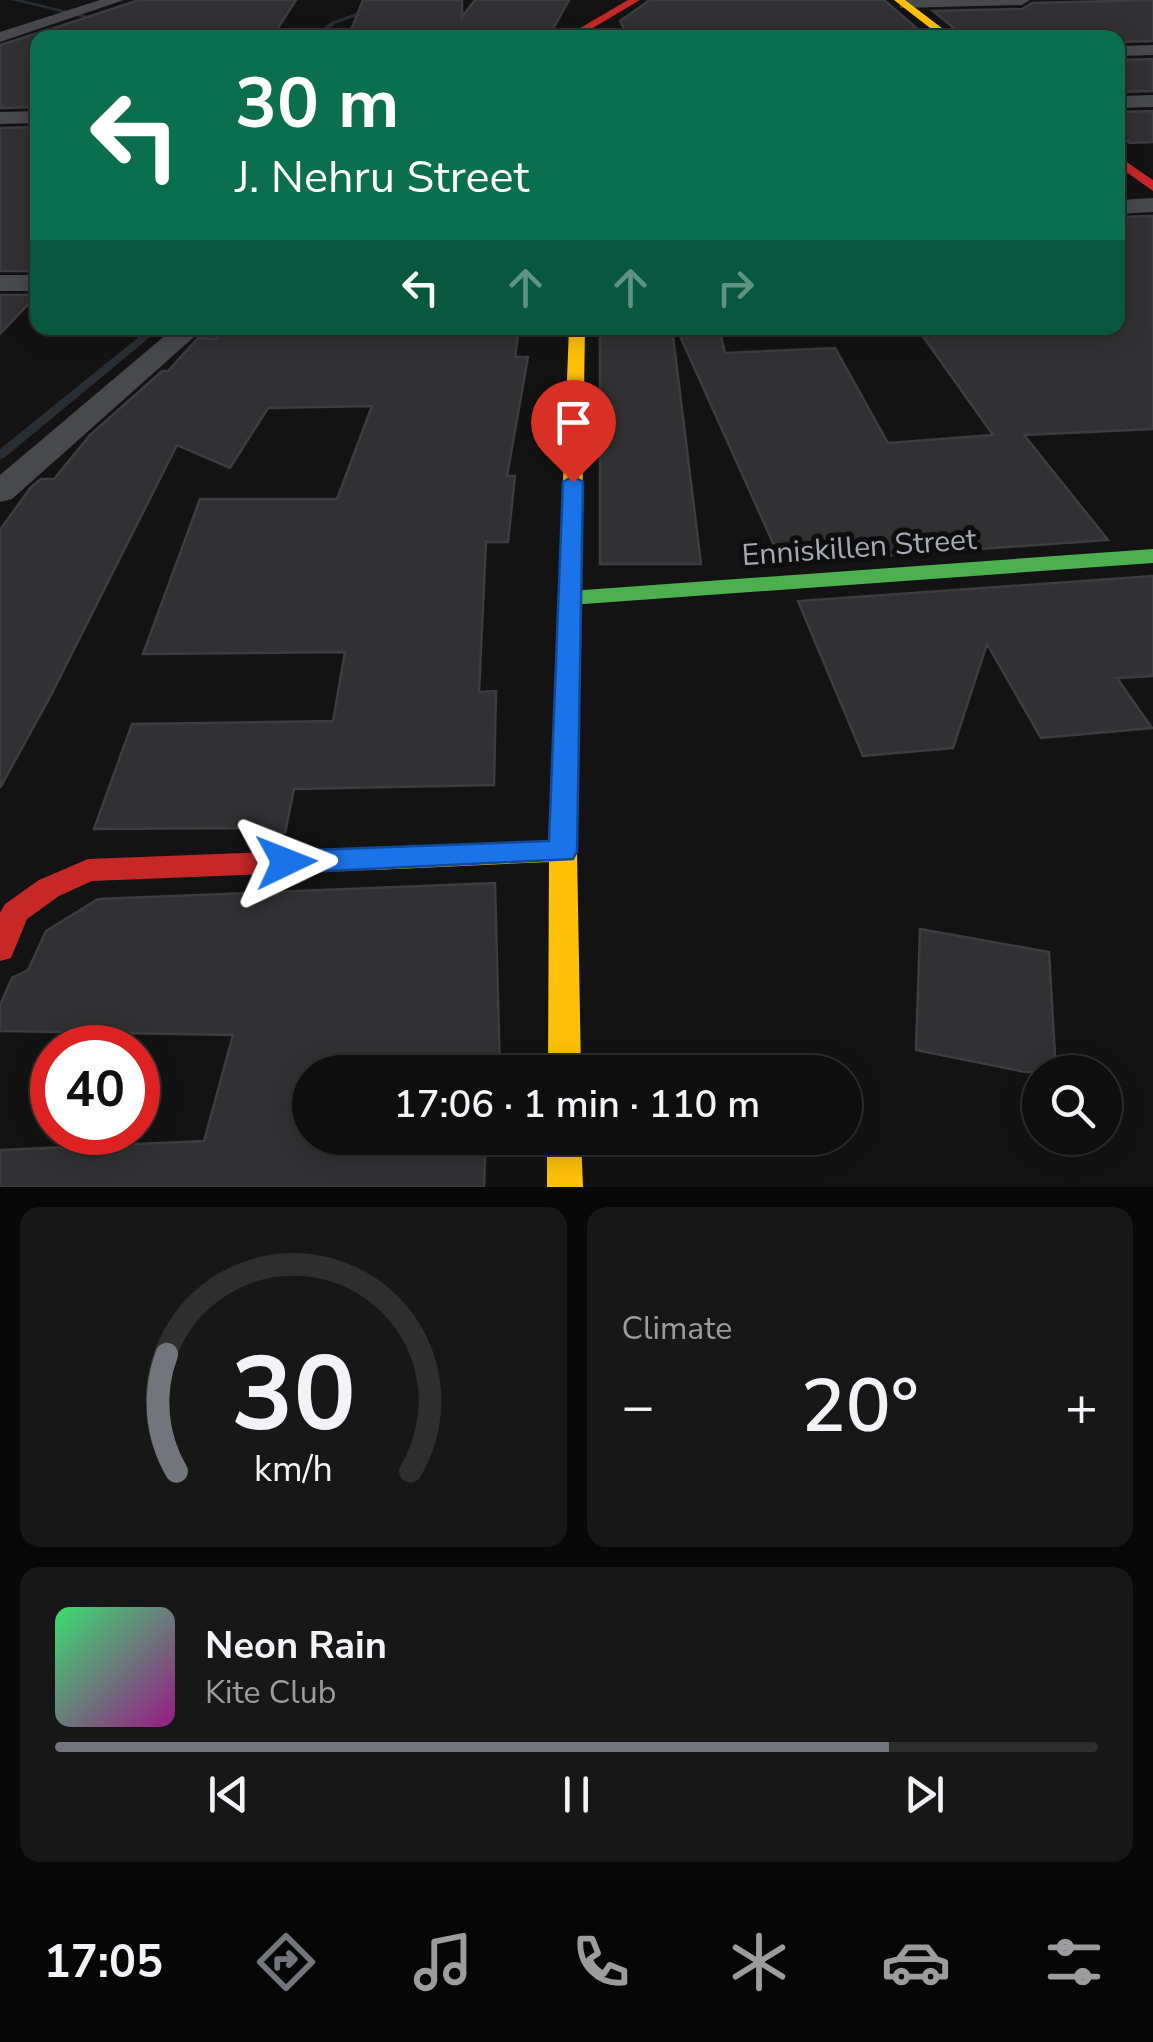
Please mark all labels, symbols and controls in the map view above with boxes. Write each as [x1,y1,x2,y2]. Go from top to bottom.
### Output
text: 30 m [235,56,399,152]
icon: left [70,70,200,200]
text: J. Nehru Street [235,147,529,208]
icon: left [393,260,448,315]
icon: ahead [498,260,553,315]
icon: ahead [603,260,658,315]
icon: right [708,260,763,315]
pin [531,380,616,483]
icon: arrive [546,395,601,450]
street label: Enniskillen Street [740,519,978,576]
position arrow [234,810,338,914]
speed limit sign: 40 [30,1025,160,1155]
map controls [1022,1055,1122,1155]
button: search [1022,1055,1122,1155]
text: 17:06 · 1 min · 110 m [394,1079,760,1130]
text: Climate [622,1307,732,1350]
text: 30 [231,1324,356,1466]
text: 20° [801,1355,919,1457]
text: − [622,1369,655,1444]
text: + [1065,1369,1098,1444]
text: km/h [254,1445,333,1494]
text: Neon Rain [205,1620,387,1671]
text: Kite Club [205,1671,336,1714]
icon: previous [201,1767,256,1822]
icon: pause [549,1767,604,1822]
icon: next [897,1767,952,1822]
icon: directions [251,1927,321,1997]
icon: music [408,1927,478,1997]
icon: phone [566,1927,636,1997]
icon: climate [724,1927,794,1997]
icon: car [881,1927,951,1997]
icon: filters [1039,1927,1109,1997]
text: 17:05 [44,1932,163,1993]

